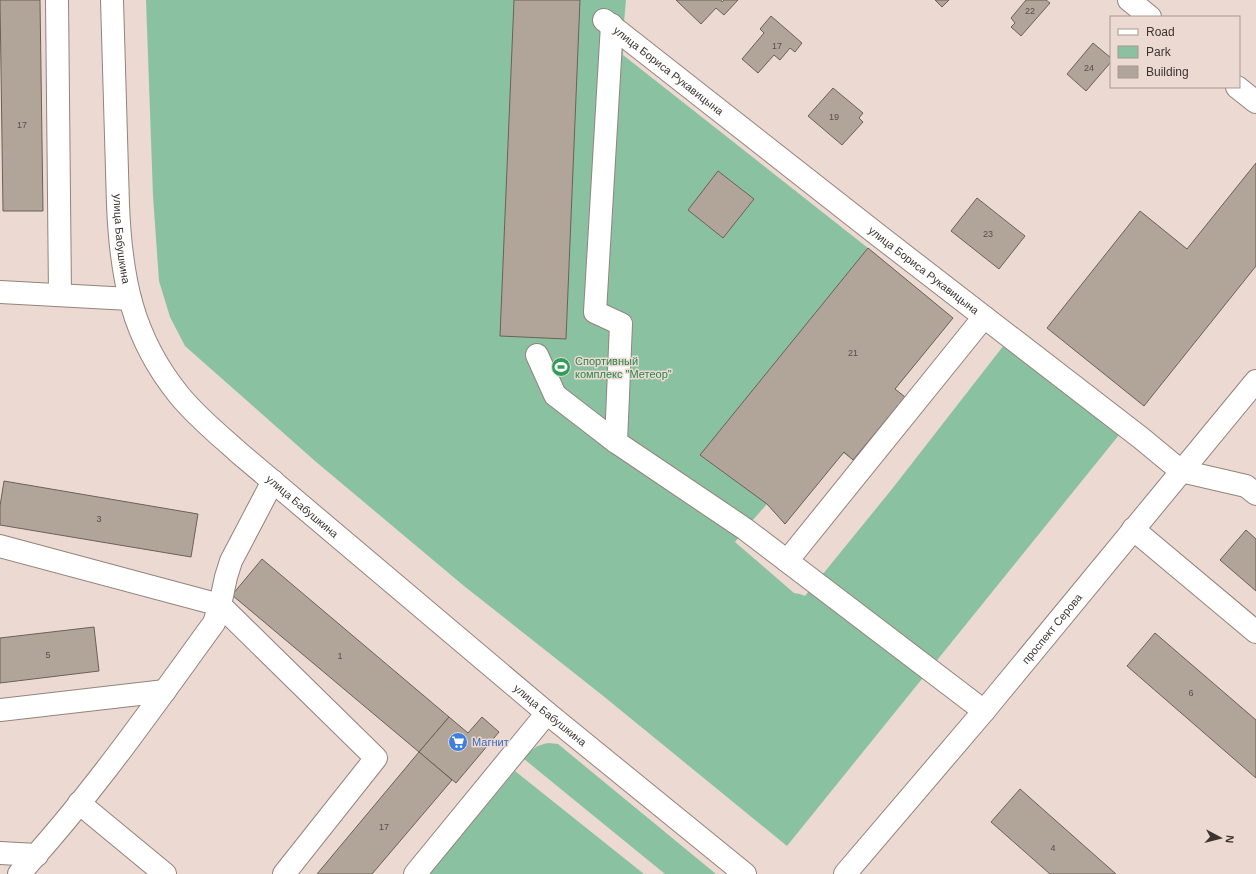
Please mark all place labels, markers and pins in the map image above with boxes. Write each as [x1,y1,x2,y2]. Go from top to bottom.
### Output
place label: Спортивный комплекс "Метеор" [575,355,672,380]
sports icon: Спортивный комплекс "Метеор" [550,356,572,378]
supermarket icon: Магнит [447,731,469,753]
place label: Магнит [472,736,509,748]

